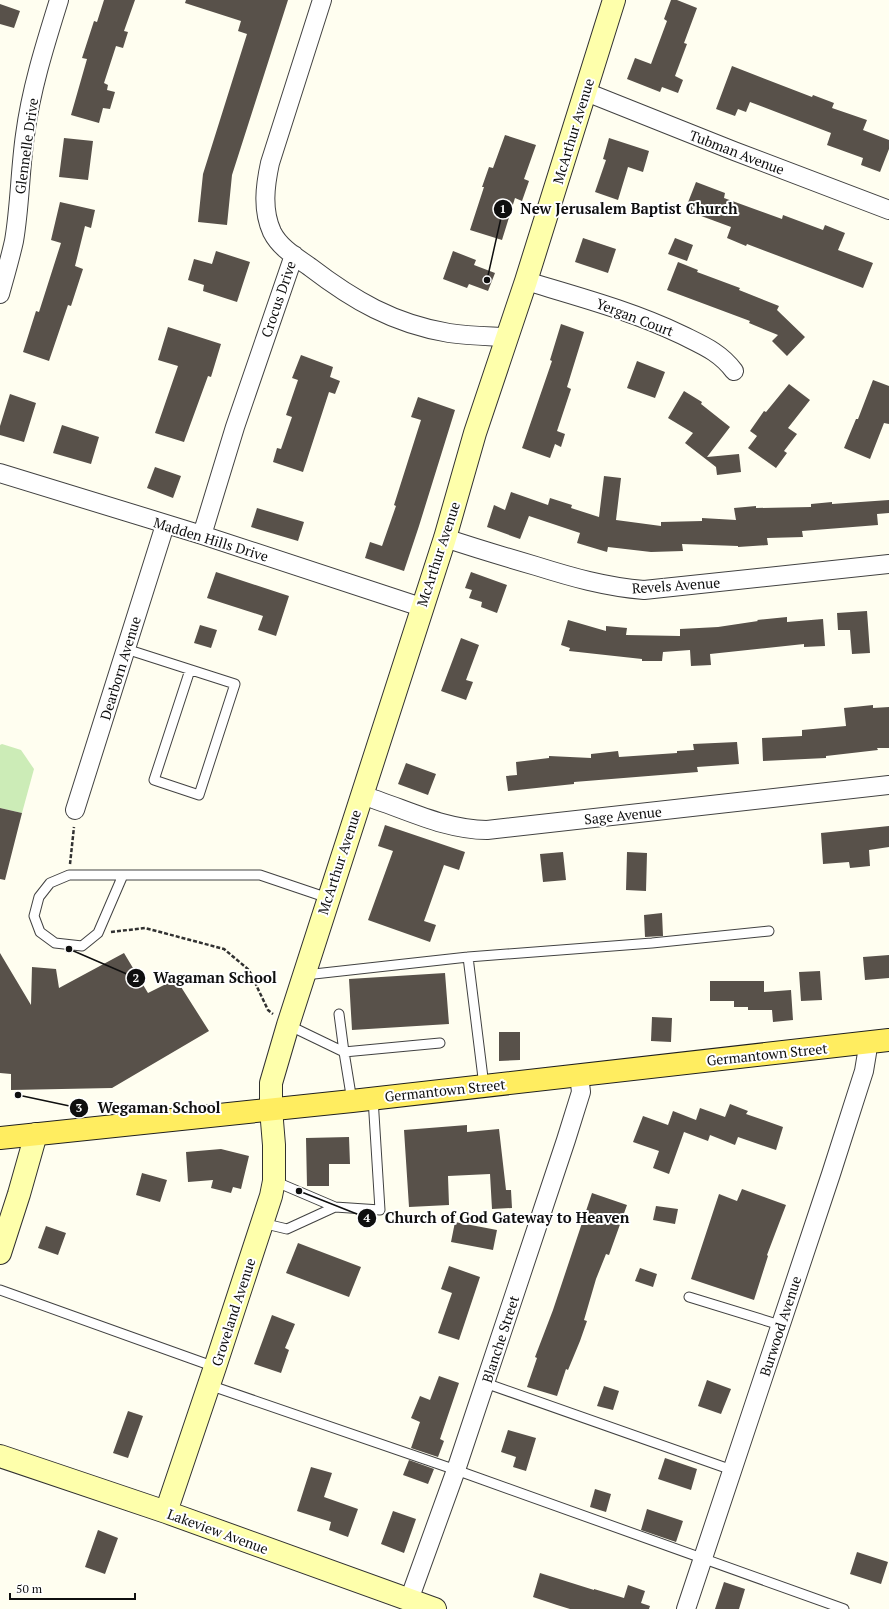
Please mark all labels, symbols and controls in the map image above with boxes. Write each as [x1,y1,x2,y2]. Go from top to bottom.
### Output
street label: McArthur Avenue [548,76,598,186]
street label: Glennelle Drive [10,97,42,195]
street label: Tubman Avenue [687,125,787,179]
callout: New Jerusalem Baptist Church [493,195,746,222]
text: New Jerusalem Baptist Church [520,198,738,218]
text: 1 [500,201,506,216]
street label: Crocus Drive [256,258,300,340]
street label: Yergan Court [594,294,677,341]
street label: McArthur Avenue [412,499,464,609]
street label: Madden Hills Drive [151,512,271,566]
street label: Revels Avenue [631,572,721,598]
street label: Dearborn Avenue [95,614,145,722]
street label: Sage Avenue [583,801,663,829]
street label: McArthur Avenue [313,807,365,917]
callout: Wagaman School [126,965,285,992]
text: Wagaman School [153,967,277,987]
text: 2 [133,970,140,985]
street label: Germantown Street [706,1038,829,1070]
street label: Germantown Street [384,1074,507,1106]
callout: Wegaman School [69,1094,228,1121]
text: Wegaman School [97,1097,221,1117]
text: 3 [76,1100,83,1115]
callout: Church of God Gateway to Heaven [357,1204,638,1231]
text: Church of God Gateway to Heaven [385,1207,630,1227]
text: 4 [364,1210,371,1225]
street label: Groveland Avenue [207,1255,259,1369]
street label: Burwood Avenue [755,1273,805,1379]
street label: Blanche Street [477,1292,523,1385]
street label: Lakeview Avenue [165,1504,271,1558]
scale bar [10,1575,135,1601]
text: 50 m [16,1581,43,1596]

